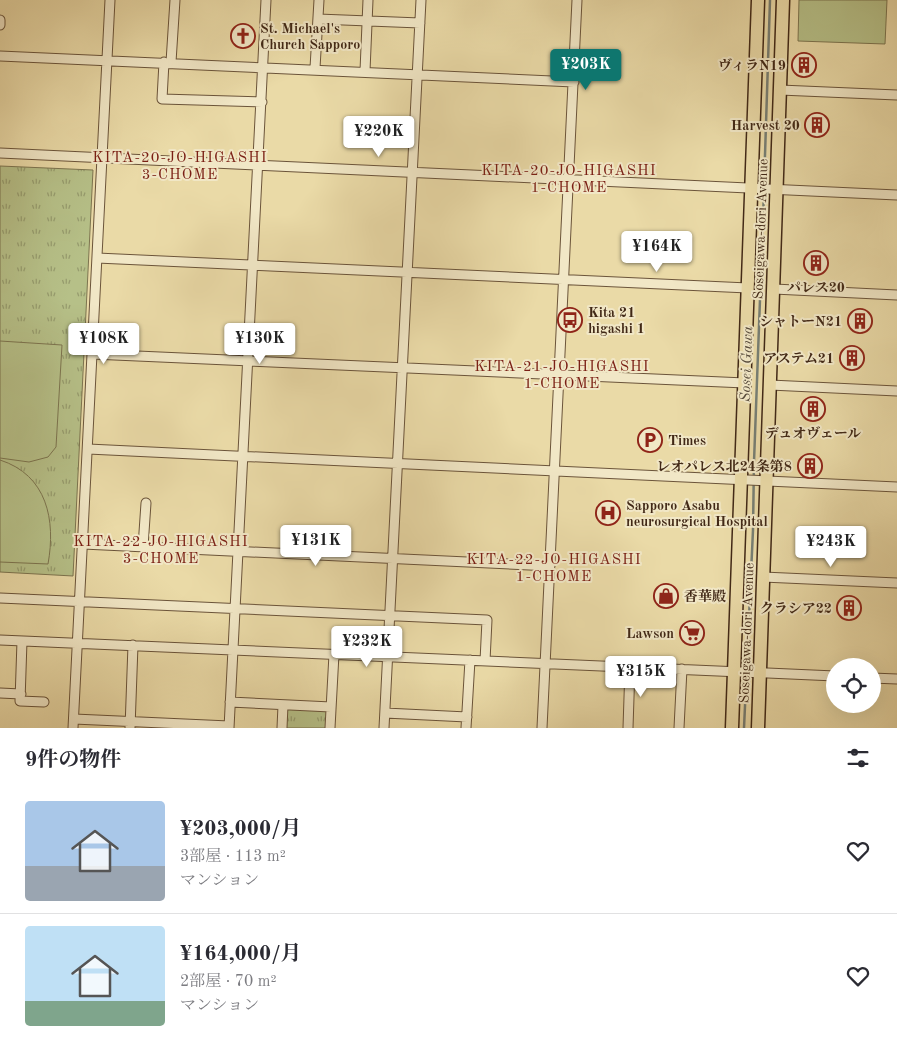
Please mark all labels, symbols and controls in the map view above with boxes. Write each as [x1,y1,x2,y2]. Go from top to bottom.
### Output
place label: St. Michael's Church Sapporo [260,22,360,52]
church icon: St. Michael's Church Sapporo [230,23,256,49]
pin: ¥203K [551,48,621,91]
building icon: ヴィラN19 [791,52,817,78]
text: ¥203K [561,57,611,73]
place label: ヴィラN19 [718,58,786,73]
building icon: Harvest 20 [804,112,830,138]
pin: ¥220K [344,116,414,158]
place label: Harvest 20 [731,119,800,133]
text: ¥220K [354,124,404,140]
district label: KITA-20-JO-HIGASHI 3-CHOME [92,151,268,183]
street label: Soseigawa-dori Avenue [752,158,770,300]
district label: KITA-20-JO-HIGASHI 1-CHOME [481,164,657,196]
pin: ¥164K [622,230,692,273]
text: ¥164K [632,239,682,255]
building icon: パレス20 [803,250,829,276]
place label: パレス20 [787,281,845,295]
place label: Kita 21 higashi 1 [588,306,645,336]
bus stop icon: Kita 21 higashi 1 [557,307,583,333]
building icon: シャトーN21 [847,308,873,334]
place label: シャトーN21 [759,314,842,329]
pin: ¥108K [69,322,139,365]
pin: ¥130K [225,322,295,365]
water label: Sosei Gawa [739,326,756,402]
text: ¥108K [79,331,129,347]
text: ¥130K [235,331,285,347]
building icon: アステム21 [839,345,865,371]
place label: アステム21 [763,352,834,366]
district label: KITA-21-JO-HIGASHI 1-CHOME [474,360,650,392]
building icon: デュオヴェール [800,396,826,422]
place label: デュオヴェール [765,426,861,441]
parking icon: Times [637,427,663,453]
place label: Times [668,434,706,448]
building icon: レオパレス北24条第8 [797,453,823,479]
place label: レオパレス北24条第8 [656,459,792,474]
place label: Sapporo Asabu neurosurgical Hospital [626,499,768,529]
hospital icon: Sapporo Asabu neurosurgical Hospital [595,500,621,526]
pin: ¥131K [281,524,351,567]
pin: ¥243K [796,526,866,568]
text: ¥131K [291,533,341,549]
text: ¥243K [806,534,856,550]
district label: KITA-22-JO-HIGASHI 3-CHOME [73,535,249,567]
district label: KITA-22-JO-HIGASHI 1-CHOME [466,553,642,585]
street label: Soseigawa-dori Avenue [738,562,756,704]
shop icon: 香華殿 [653,583,679,609]
place label: 香華殿 [684,588,726,604]
building icon: クラシア22 [836,595,862,621]
place label: クラシア22 [760,601,832,616]
supermarket icon: Lawson [679,620,705,646]
pin: ¥232K [332,626,402,668]
place label: Lawson [626,627,674,641]
text: ¥232K [342,634,392,650]
pin: ¥315K [606,656,676,698]
map controls [826,658,881,713]
button: locate [826,658,881,713]
text: ¥315K [616,664,666,680]
icon: filters [844,744,872,772]
text: 9件の物件 [25,750,121,771]
text: ¥203,000/月 [180,819,302,840]
icon: home [65,821,125,881]
icon: heart [844,837,872,865]
text: 3部屋 · 113 m² [180,849,286,865]
text: マンション [180,873,259,889]
text: ¥164,000/月 [180,944,302,965]
icon: home [65,946,125,1006]
icon: heart [844,962,872,990]
text: 2部屋 · 70 m² [180,974,277,990]
text: マンション [180,998,259,1014]

